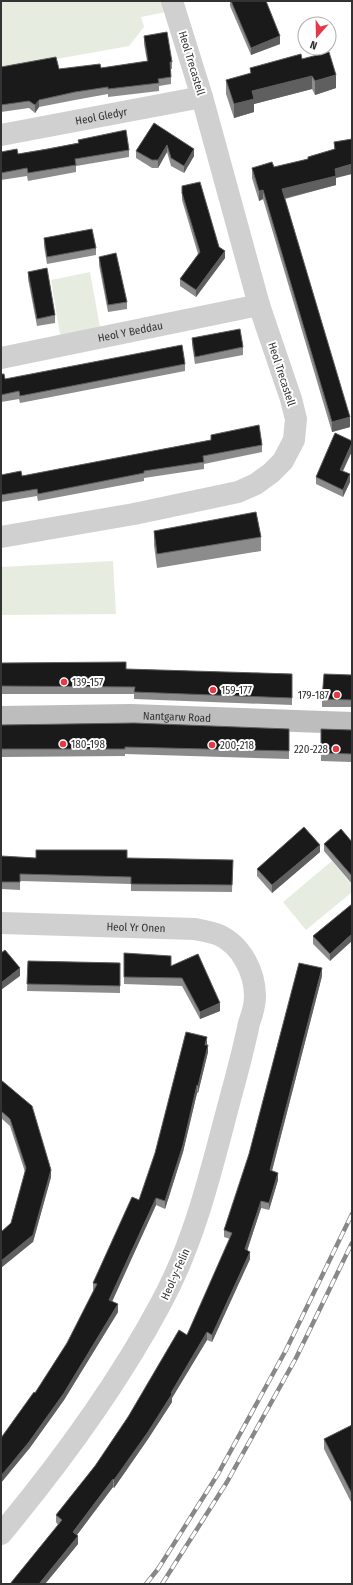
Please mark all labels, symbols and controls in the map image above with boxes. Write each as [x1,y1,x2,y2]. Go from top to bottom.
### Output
north arrow [297,16,337,56]
street label: Heol Trecastell [176,30,207,97]
text: N [308,38,319,52]
street label: Heol Gledyr [74,105,129,128]
street label: Heol Y Beddau [97,319,164,345]
street label: Heol Trecastell [265,341,298,408]
place label: 139-157 [72,676,104,689]
marker: 139-157 [59,677,69,687]
place label: 159-177 [221,684,253,697]
marker: 159-177 [208,685,218,695]
place label: 179-187 [298,689,330,702]
marker: 179-187 [332,690,342,700]
street label: Nantgarw Road [143,709,211,725]
place label: 180-198 [71,738,105,751]
marker: 180-198 [58,739,68,749]
place label: 200-218 [220,739,255,752]
marker: 200-218 [207,740,217,750]
place label: 220-228 [294,743,328,756]
marker: 220-228 [331,744,341,754]
street label: Heol Yr Onen [106,920,165,935]
street label: Heol-y-Felin [158,1247,193,1302]

